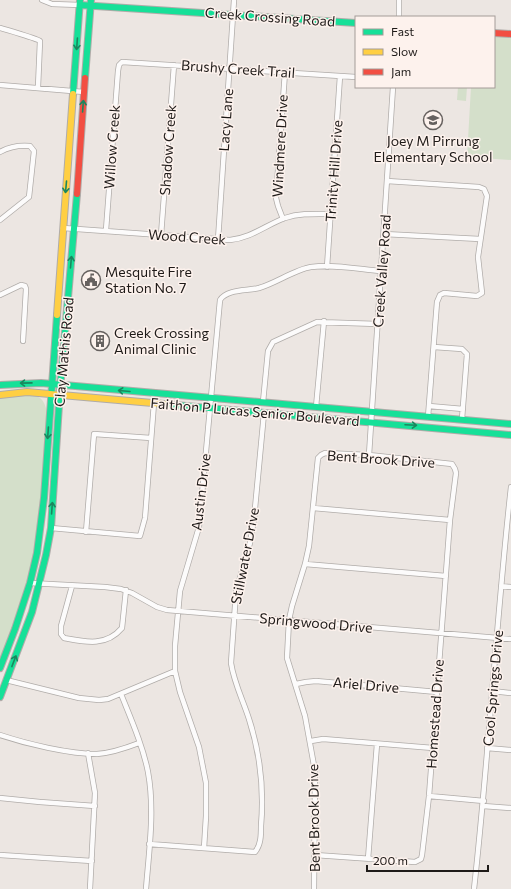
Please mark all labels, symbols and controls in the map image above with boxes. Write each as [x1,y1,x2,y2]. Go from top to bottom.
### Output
street label: Creek Crossing Road [204,3,336,30]
legend [355,16,495,88]
text: Fast [391,24,414,38]
one-way arrow [74,37,81,50]
text: Slow [391,44,418,58]
street label: Brushy Creek Trail [180,56,296,81]
text: Jam [391,64,411,79]
street label: Lacy Lane [215,88,236,152]
street label: Windmere Drive [268,94,291,198]
one-way arrow [79,100,86,113]
street label: Willow Creek [100,104,123,190]
street label: Shadow Creek [156,104,179,196]
school or university icon: Joey M Pirrung Elementary School [422,109,444,131]
street label: Trinity Hill Drive [321,119,346,222]
place label: Joey M Pirrung Elementary School [374,132,492,165]
one-way arrow [62,180,69,193]
street label: Creek Valley Road [369,214,394,328]
street label: Wood Creek [147,225,227,248]
one-way arrow [68,256,75,269]
place label: Mesquite Fire Station No. 7 [105,263,192,296]
public building icon: Mesquite Fire Station No. 7 [80,269,102,291]
street label: Clay Mathis Road [50,296,77,407]
place label: Creek Crossing Animal Clinic [114,324,209,357]
building icon: Creek Crossing Animal Clinic [89,330,111,352]
one-way arrow [20,379,33,387]
one-way arrow [118,387,131,394]
street label: Faithon P Lucas Senior Boulevard [150,394,360,429]
one-way arrow [404,422,417,429]
one-way arrow [45,426,52,439]
street label: Bent Brook Drive [327,446,436,471]
street label: Austin Drive [187,452,214,531]
one-way arrow [49,502,56,515]
street label: Stillwater Drive [227,506,262,606]
street label: Springwood Drive [259,609,373,636]
street label: Cool Springs Drive [479,629,506,747]
one-way arrow [10,655,18,667]
street label: Homestead Drive [422,659,447,769]
street label: Ariel Drive [332,673,400,696]
street label: Bent Brook Drive [304,764,323,872]
scale bar [367,847,488,873]
text: 200 m [373,853,408,867]

